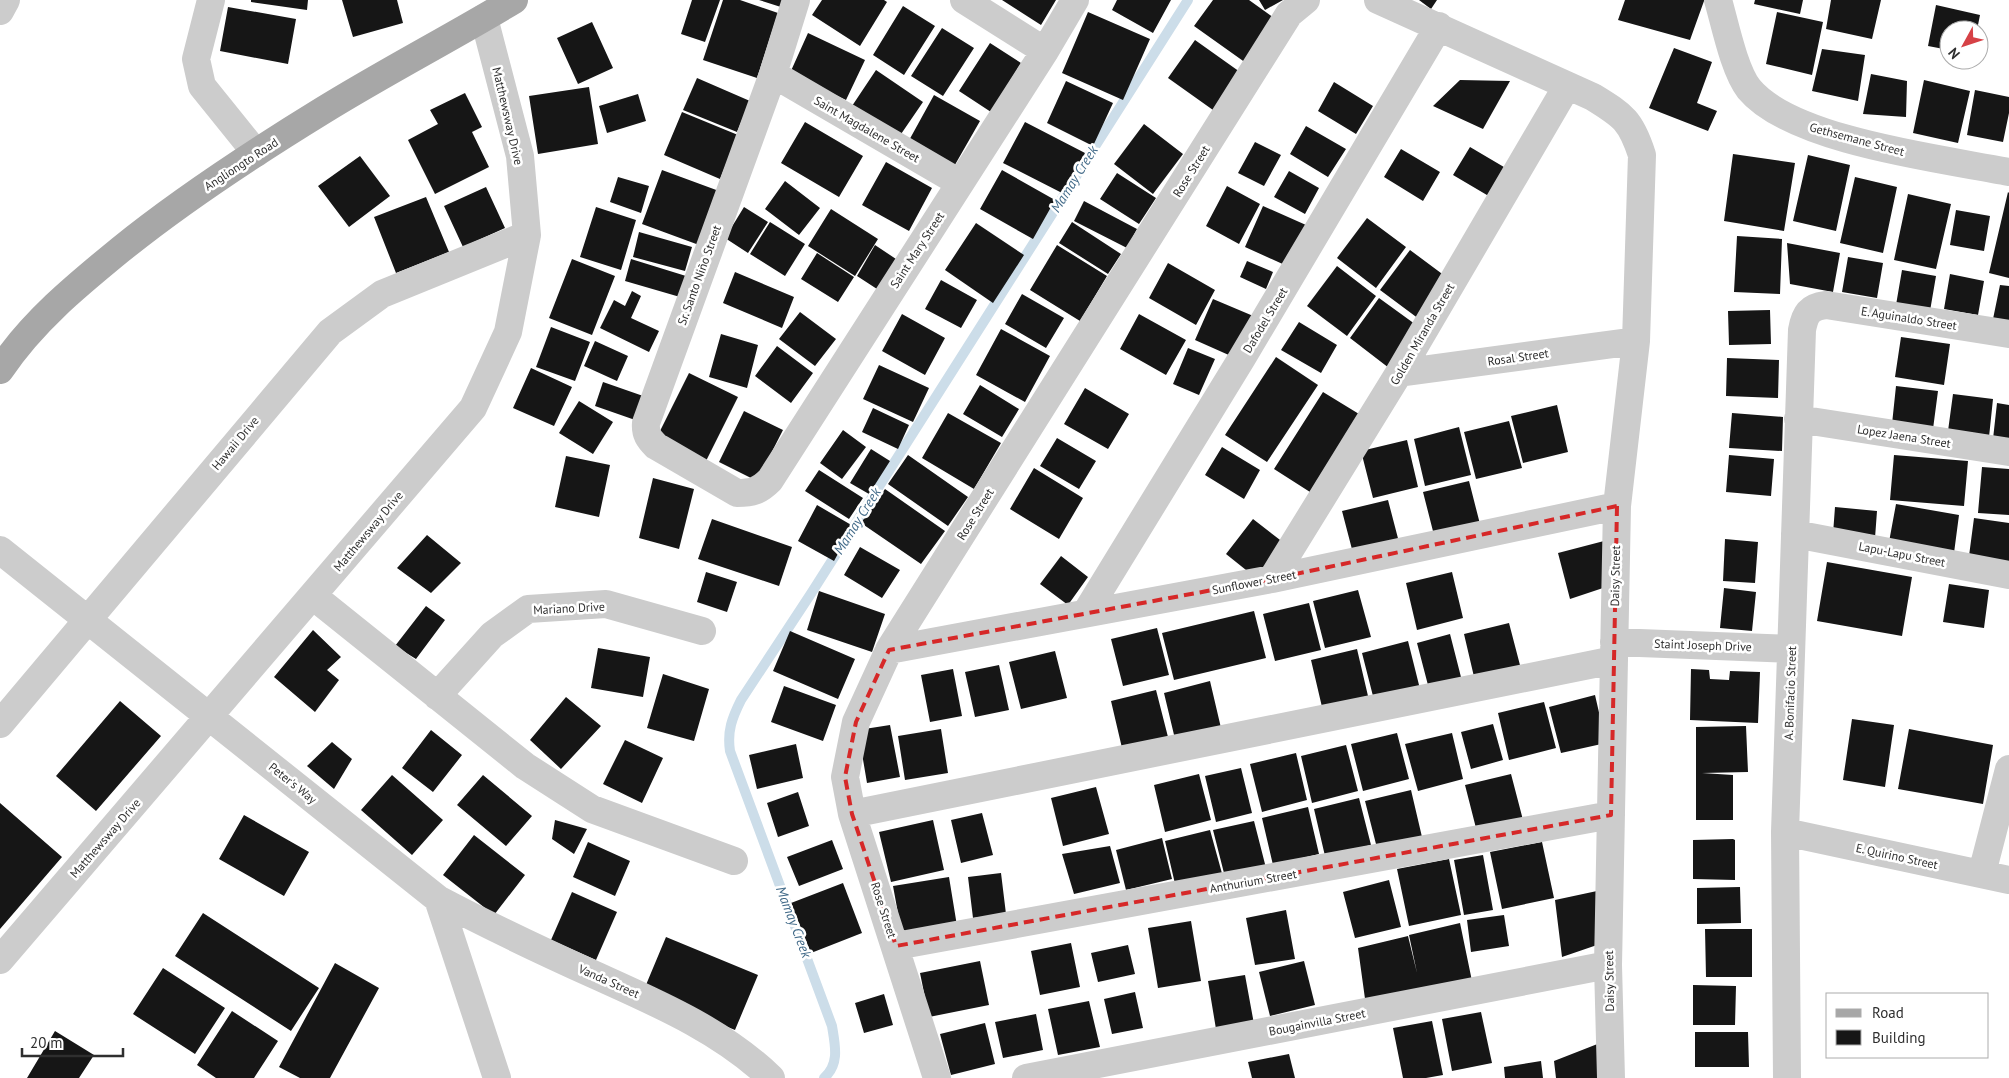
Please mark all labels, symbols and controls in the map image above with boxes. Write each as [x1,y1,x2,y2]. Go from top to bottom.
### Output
north arrow [1939,20,1989,70]
text: N [1944,44,1964,63]
street label: Matthewsway Drive [489,66,527,166]
street label: Saint Magdalene Street [811,93,923,165]
street label: Gethsemane Street [1808,119,1906,159]
street label: Angliongto Road [201,135,281,193]
water label: Mamay Creek [1046,142,1102,216]
street label: Rose Street [1169,142,1213,200]
street label: Saint Mary Street [887,209,947,291]
street label: Sr. Santo Niño Street [674,223,724,327]
street label: Golden Miranda Street [1387,280,1457,388]
street label: Dafodel Street [1240,284,1290,356]
street label: E. Aguinaldo Street [1860,303,1958,333]
street label: Rosal Street [1487,345,1549,369]
street label: Hawaii Drive [208,413,262,473]
street label: Lopez Jaena Street [1856,421,1952,451]
water label: Mamay Creek [829,484,885,558]
street label: Rose Street [953,485,997,543]
street label: Matthewsway Drive [330,488,406,574]
street label: Lapu-Lapu Street [1857,538,1947,570]
street label: Daisy Street [1607,545,1623,607]
street label: Sunflower Street [1211,566,1297,598]
street label: Mariano Drive [533,599,605,617]
street label: Staint Joseph Drive [1654,636,1752,654]
street label: A. Bonifacio Street [1781,646,1799,740]
street label: Peter's Way [266,759,320,807]
street label: Matthewsway Drive [67,795,143,881]
street label: E. Quirino Street [1855,840,1939,872]
street label: Anthurium Street [1208,866,1298,896]
street label: Rose Street [868,880,900,940]
water label: Mamay Creek [772,884,816,961]
street label: Daisy Street [1601,950,1617,1012]
street label: Vanda Street [575,961,642,1001]
legend [1826,993,1989,1058]
text: Road [1872,1003,1904,1022]
street label: Bougainvilla Street [1268,1005,1366,1039]
scale bar [22,1026,124,1058]
text: Building [1872,1028,1926,1047]
text: 20 m [30,1033,63,1052]

